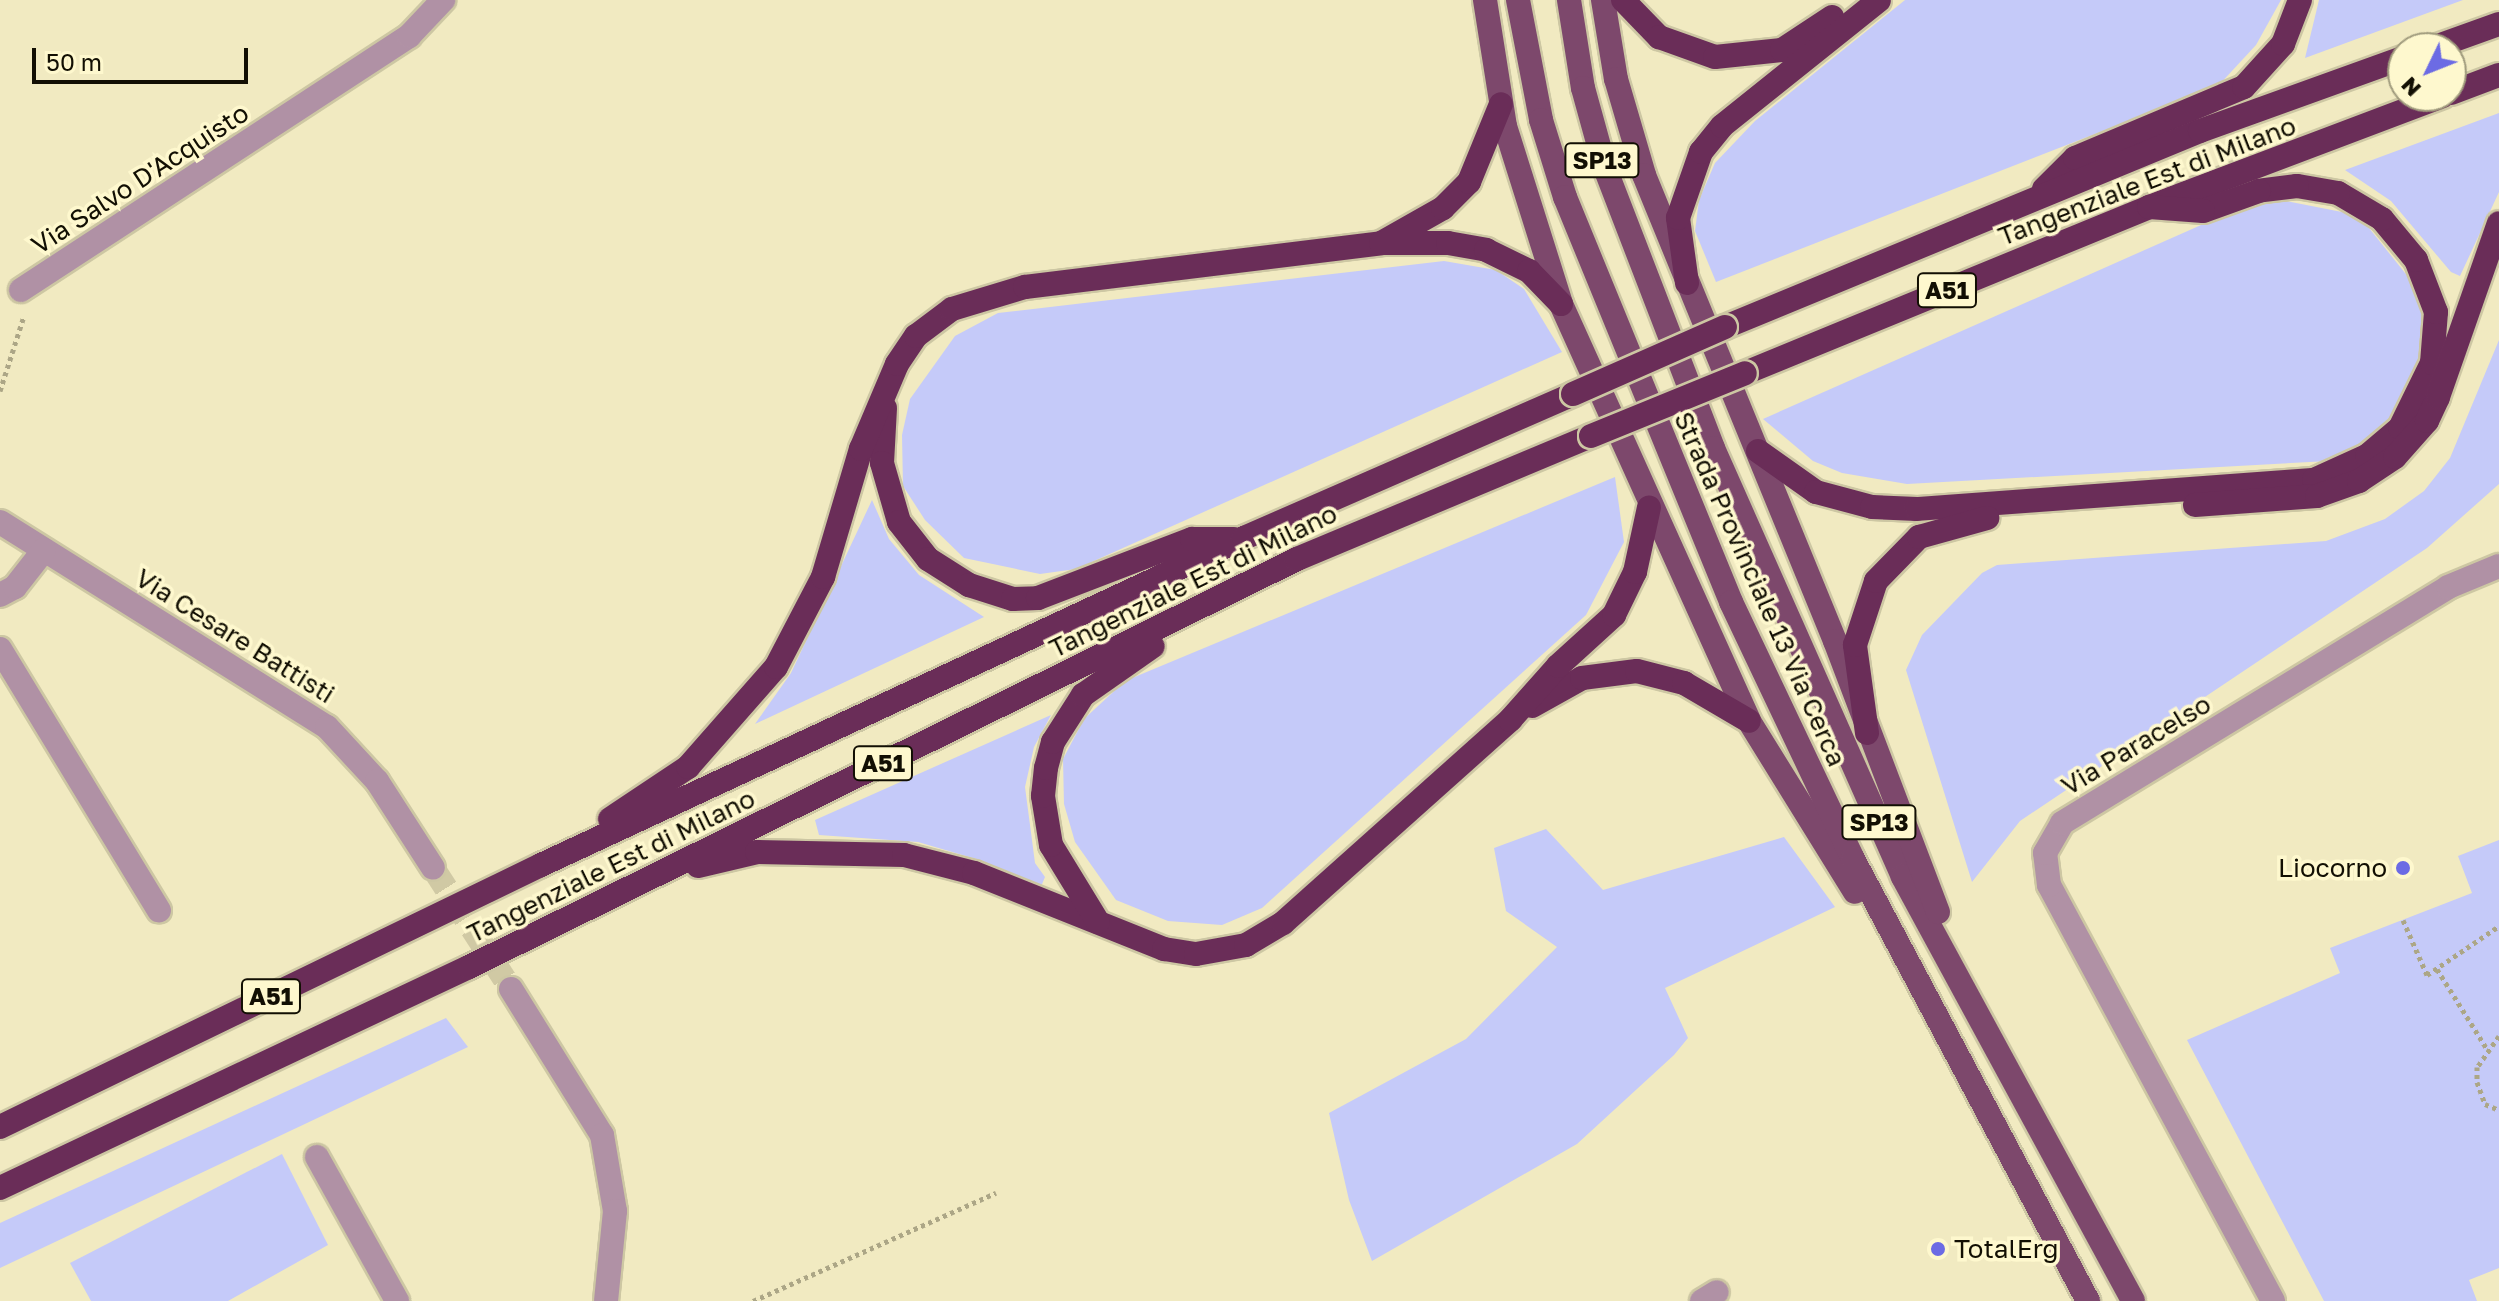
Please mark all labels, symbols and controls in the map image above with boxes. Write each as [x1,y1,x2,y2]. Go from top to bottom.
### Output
scale bar [36,32,252,82]
north arrow [2387,32,2467,112]
text: 50 m [46,47,102,76]
text: N [2395,72,2426,103]
street label: Via Salvo D'Acquisto [26,97,254,261]
street label: Tangenziale Est di Milano [1994,110,2300,252]
road number: SP13 [1564,140,1640,180]
road number: A51 [1915,270,1979,310]
street label: Strada Provinciale 13 Via Cerca [1668,407,1852,771]
street label: Tangenziale Est di Milano [1044,498,1342,664]
street label: Via Cesare Battisti [130,562,340,710]
street label: Via Paracelso [2056,688,2216,802]
road number: A51 [851,743,915,783]
street label: Tangenziale Est di Milano [462,783,760,949]
road number: SP13 [1841,802,1917,842]
place label: Liocorno [2278,852,2387,884]
marker: Liocorno [2394,859,2412,877]
road number: A51 [239,976,303,1016]
place label: TotalErg [1954,1233,2059,1265]
marker: TotalErg [1929,1240,1947,1258]

